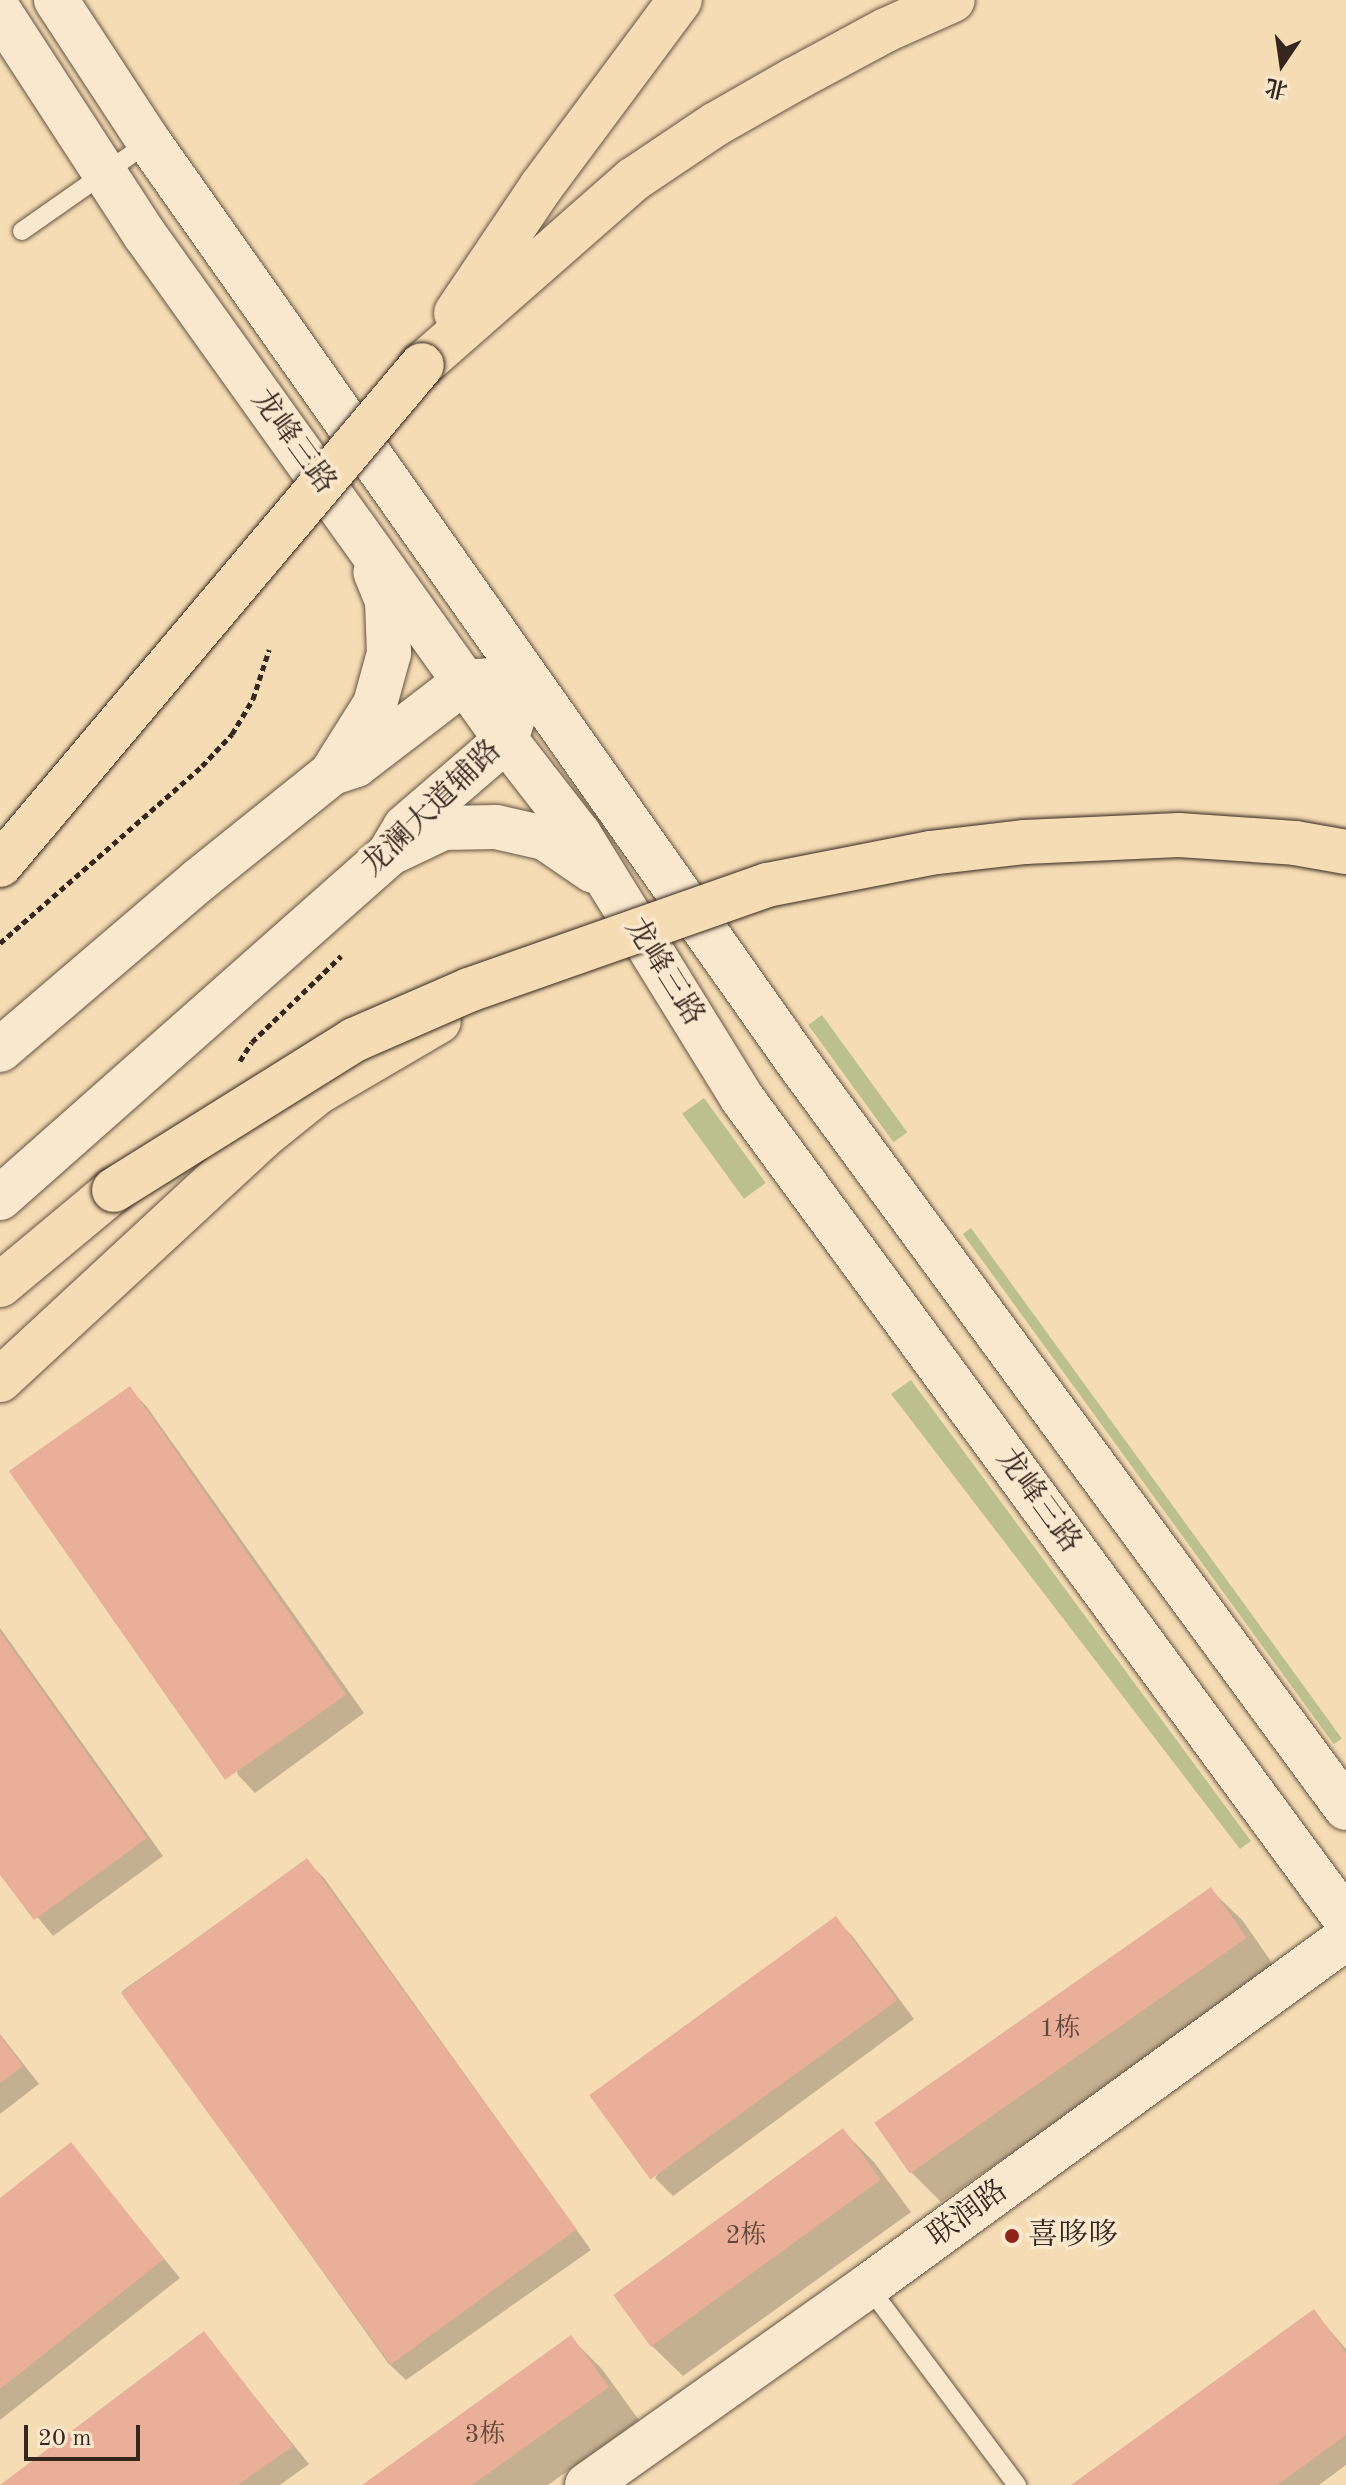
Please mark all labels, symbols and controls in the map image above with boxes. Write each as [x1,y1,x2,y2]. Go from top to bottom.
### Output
north arrow [1242,24,1322,104]
text: 北 [1263,74,1290,101]
street label: 龙峰三路 [243,383,343,501]
street label: 龙澜大道辅路 [355,734,509,884]
street label: 龙峰三路 [617,912,711,1032]
street label: 龙峰三路 [988,1442,1088,1560]
house number: 1栋 [1039,2014,1081,2046]
street label: 联润路 [921,2173,1015,2255]
place label: 喜哆哆 [1028,2218,1118,2254]
house number: 2栋 [725,2221,767,2253]
marker: 喜哆哆 [1003,2227,1021,2245]
scale bar [28,2409,144,2459]
house number: 3栋 [464,2420,506,2452]
text: 20 m [38,2427,92,2451]

